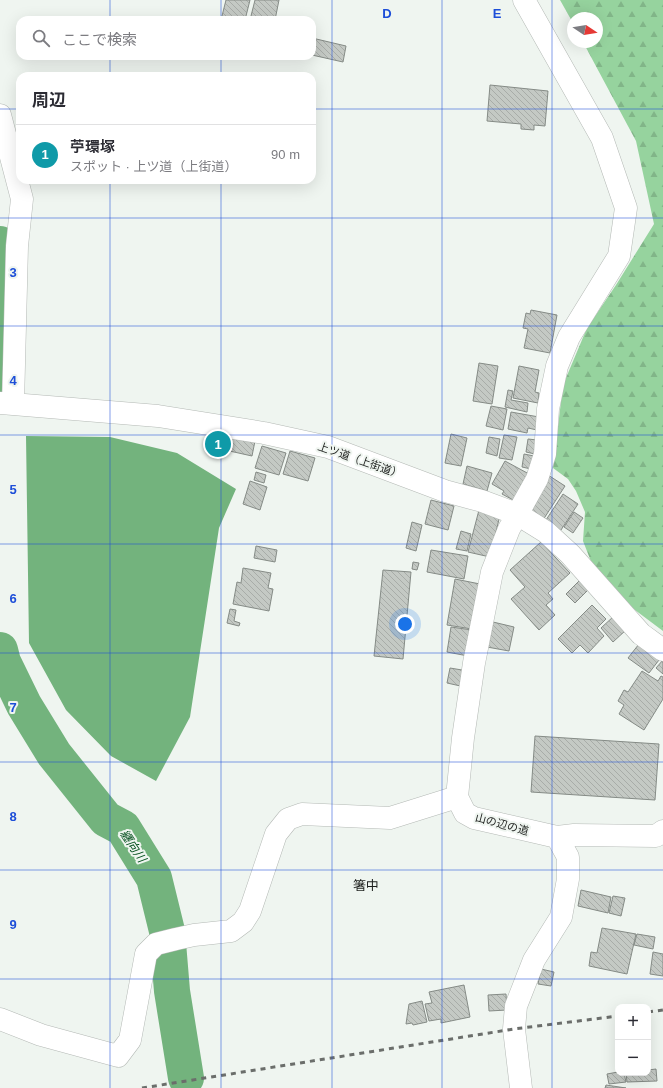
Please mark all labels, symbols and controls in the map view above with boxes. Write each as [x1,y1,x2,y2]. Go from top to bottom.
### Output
text: D [382,6,392,21]
text: E [493,6,502,21]
north arrow [567,12,603,48]
search box [16,16,316,60]
icon: search [30,27,52,49]
text: ここで検索 [62,31,137,48]
text: 周辺 [32,91,66,110]
text: 苧環塚 [70,138,115,155]
text: 1 [41,147,49,162]
text: 90 m [271,147,300,162]
text: スポット · 上ツ道（上街道） [70,159,238,174]
text: 3 [9,265,17,280]
text: 4 [9,373,17,388]
pin: 1 [205,429,231,459]
street label: 上ツ道（上街道） [316,440,404,480]
text: 5 [9,482,17,497]
text: 6 [9,591,17,606]
your location [395,614,415,634]
text: 7 [9,700,17,715]
text: 8 [9,809,17,824]
street label: 山の辺の道 [474,811,530,837]
water label: 纒向川 [117,827,150,866]
district label: 箸中 [353,878,379,893]
text: 9 [9,917,17,932]
map controls [615,1004,651,1076]
button: + [615,1004,651,1040]
button: − [615,1040,651,1076]

